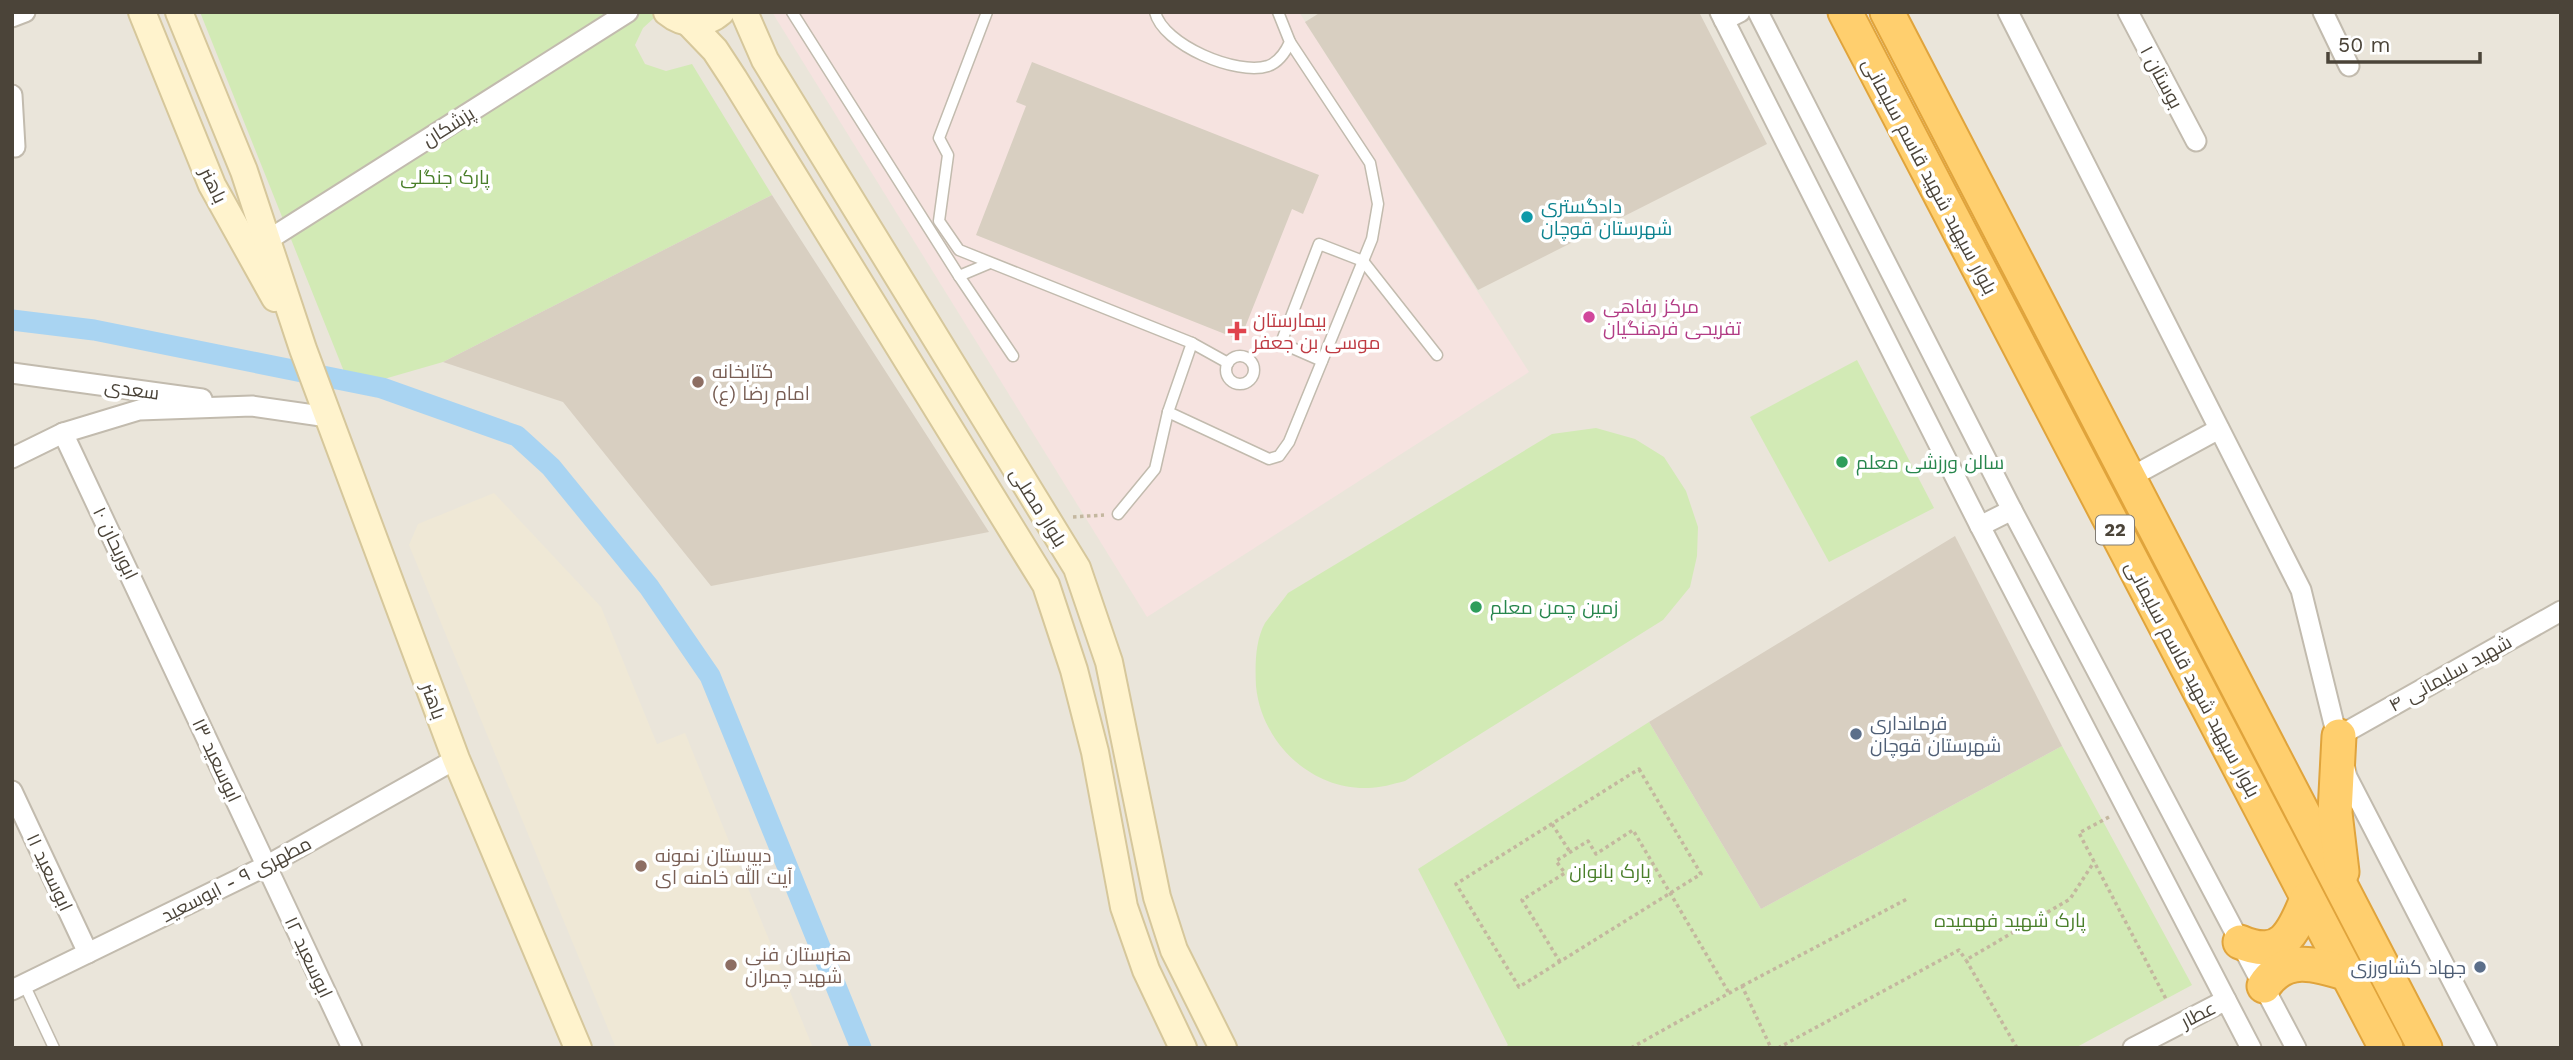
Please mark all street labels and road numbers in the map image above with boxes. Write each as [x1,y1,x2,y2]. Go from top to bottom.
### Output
street label: بوستان ۱ [2135,42,2188,113]
street label: بلوار سپهبد شهید قاسم سلیمانی [1856,54,2002,299]
street label: پزشکان [418,102,479,152]
street label: باهنر [195,163,232,207]
street label: سعدی [103,374,161,405]
street label: بلوار مصلی [1005,463,1072,551]
street label: ابوریحان ۱۰ [88,503,143,583]
road number: 22 [2096,516,2134,544]
street label: بلوار سپهبد شهید قاسم سلیمانی [2119,557,2265,802]
street label: شهید سلیمانی ۴ [2385,630,2516,717]
street label: باهنر [416,679,451,723]
street label: ابوسعید ۱۳ [187,715,246,806]
street label: ابوسعید ۱۱ [22,830,77,915]
street label: مطهری ۹ - ابوسعید [157,832,315,927]
street label: ابوسعید ۱۲ [280,913,337,1002]
street label: عطار [2176,996,2220,1033]

